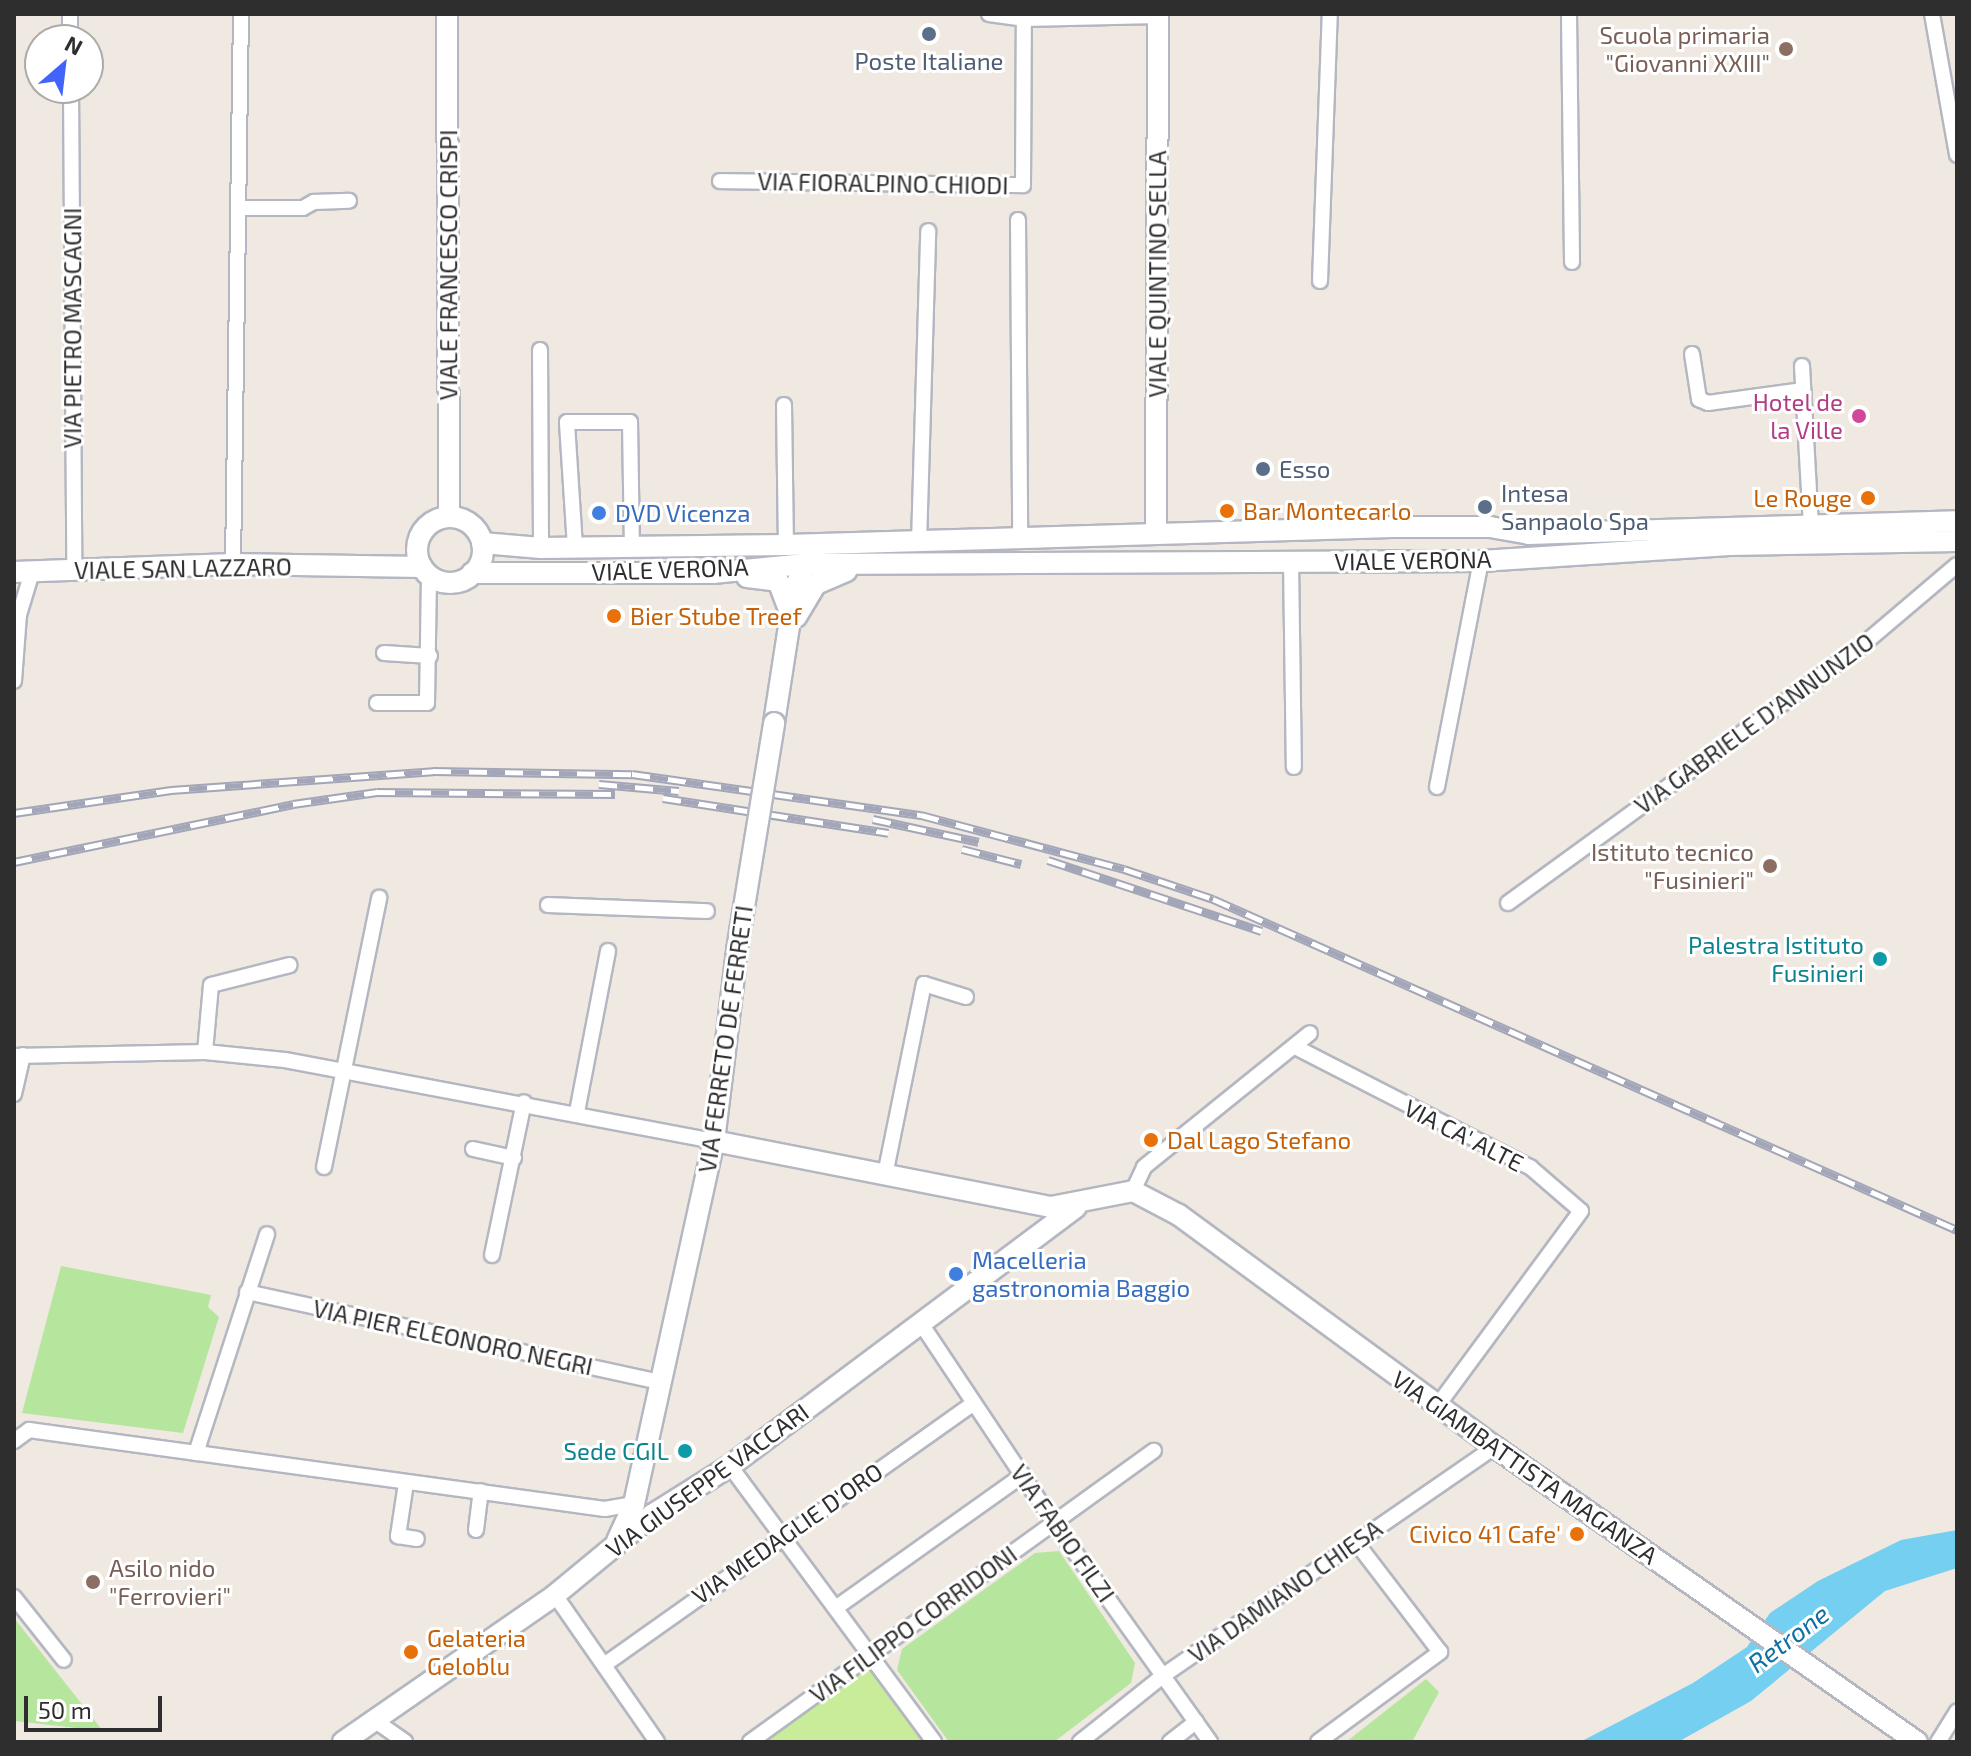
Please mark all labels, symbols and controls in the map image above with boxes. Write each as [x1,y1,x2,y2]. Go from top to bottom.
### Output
place label: Scuola primaria "Giovanni XXIII" [1599,21,1770,77]
north arrow [24,24,104,104]
marker: Poste Italiane [920,25,938,43]
text: N [61,29,87,60]
marker: Scuola primaria "Giovanni XXIII" [1777,40,1795,58]
place label: Poste Italiane [855,47,1003,75]
street label: VIALE FRANCESCO CRISPI [434,130,462,400]
street label: VIALE QUINTINO SELLA [1143,150,1171,398]
street label: VIA FIORALPINO CHIODI [757,166,1009,200]
street label: VIA PIETRO MASCAGNI [58,207,86,449]
place label: Hotel de la Ville [1752,388,1843,444]
marker: Hotel de la Ville [1850,407,1868,425]
place label: Esso [1279,455,1330,483]
marker: Esso [1254,460,1272,478]
place label: Intesa Sanpaolo Spa [1501,479,1649,535]
place label: Le Rouge [1753,484,1852,512]
marker: Le Rouge [1859,489,1877,507]
place label: Bar Montecarlo [1243,497,1412,525]
marker: Intesa Sanpaolo Spa [1476,498,1494,516]
place label: DVD Vicenza [615,499,751,527]
marker: Bar Montecarlo [1218,502,1236,520]
marker: DVD Vicenza [590,504,608,522]
street label: VIALE VERONA [1334,544,1492,576]
street label: VIALE SAN LAZZARO [74,552,292,584]
street label: VIALE VERONA [591,552,749,586]
place label: Bier Stube Treef [630,602,803,630]
marker: Bier Stube Treef [605,607,623,625]
street label: VIA GABRIELE D'ANNUNZIO [1628,626,1880,820]
place label: Istituto tecnico "Fusinieri" [1591,838,1754,894]
marker: Istituto tecnico "Fusinieri" [1761,857,1779,875]
street label: VIA FERRETO DE FERRETI [692,903,758,1175]
place label: Palestra Istituto Fusinieri [1688,931,1864,987]
marker: Palestra Istituto Fusinieri [1871,950,1889,968]
street label: VIA CA' ALTE [1399,1092,1529,1178]
place label: Dal Lago Stefano [1167,1126,1352,1154]
marker: Dal Lago Stefano [1142,1131,1160,1149]
place label: Macelleria gastronomia Baggio [972,1246,1190,1302]
marker: Macelleria gastronomia Baggio [947,1265,965,1283]
street label: VIA PIER ELEONORO NEGRI [310,1293,596,1381]
street label: VIA GIAMBATTISTA MAGANZA [1386,1364,1664,1570]
street label: VIA GIUSEPPE VACCARI [600,1397,814,1563]
place label: Sede CGIL [564,1437,669,1465]
marker: Sede CGIL [676,1442,694,1460]
street label: VIA MEDAGLIE D'ORO [686,1456,888,1610]
street label: VIA FABIO FILZI [1005,1458,1121,1608]
street label: VIA DAMIANO CHIESA [1182,1513,1388,1669]
place label: Civico 41 Cafe' [1409,1520,1561,1548]
marker: Civico 41 Cafe' [1568,1525,1586,1543]
street label: VIA FILIPPO CORRIDONI [804,1539,1022,1709]
place label: Asilo nido "Ferrovieri" [109,1554,231,1610]
marker: Asilo nido "Ferrovieri" [84,1573,102,1591]
water label: Retrone [1741,1597,1835,1679]
place label: Gelateria Geloblu [427,1624,526,1680]
marker: Gelateria Geloblu [402,1643,420,1661]
scale bar [28,1680,166,1730]
text: 50 m [38,1695,92,1724]

